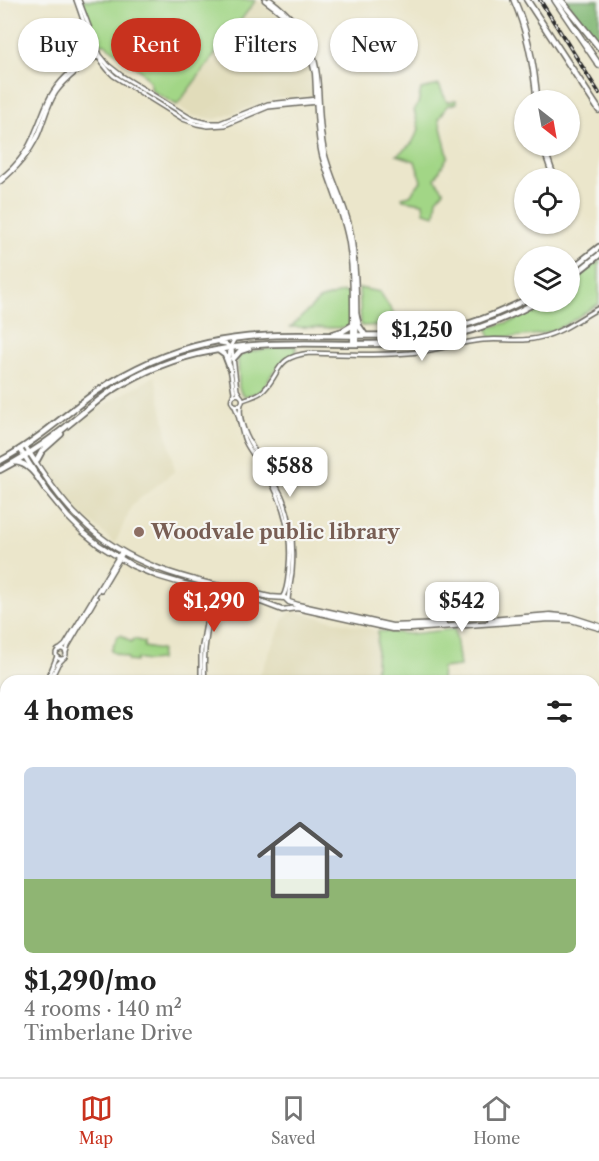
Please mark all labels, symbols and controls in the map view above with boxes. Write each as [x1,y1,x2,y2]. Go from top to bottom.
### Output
chip: Buy [18,18,99,72]
chip: Rent [111,18,201,72]
chip: Filters [213,18,318,72]
chip: New [330,18,418,72]
north arrow [514,90,580,156]
map controls [514,90,580,312]
button: locate [514,168,580,234]
button: layers [514,246,580,312]
pin: $1,250 [373,311,471,362]
text: $1,250 [391,318,453,342]
pin: $588 [254,447,326,498]
text: $588 [267,454,313,478]
place label: Woodvale public library [150,520,400,544]
marker: Woodvale public library [132,525,146,539]
pin: $1,290 [165,582,263,633]
pin: $542 [426,582,498,633]
text: $1,290 [183,589,245,613]
text: $542 [439,589,485,613]
text: 4 homes [24,695,134,727]
icon: filters [543,695,576,728]
icon: home [246,806,354,914]
text: $1,290/mo [24,965,157,997]
text: 4 rooms · 140 m² [24,997,182,1021]
text: Timberlane Drive [24,1021,193,1045]
tab: Map [79,1092,113,1148]
tab: Saved [271,1092,315,1148]
tab: Home [473,1092,520,1148]

